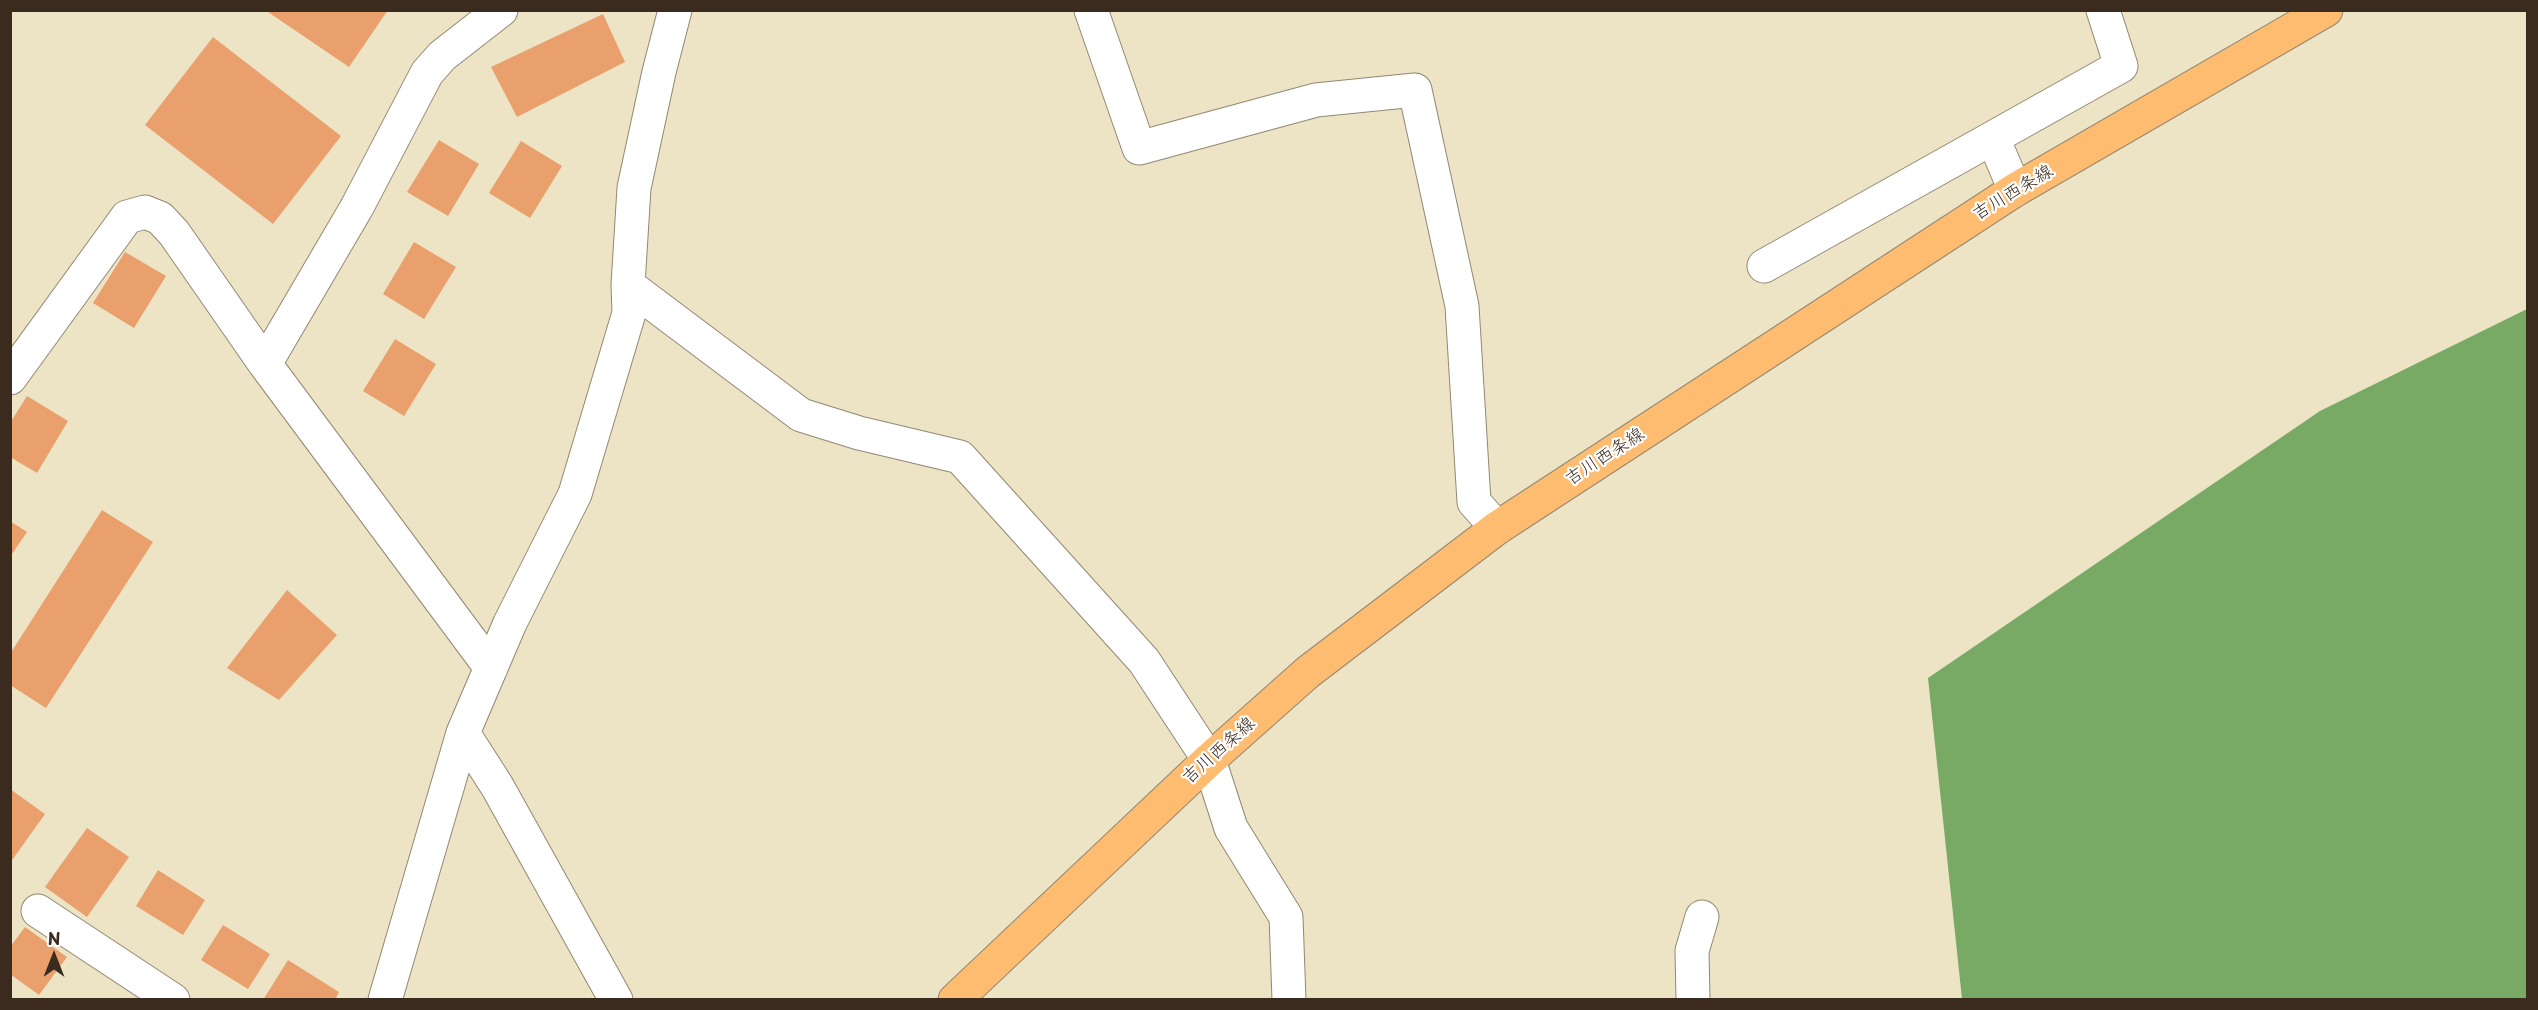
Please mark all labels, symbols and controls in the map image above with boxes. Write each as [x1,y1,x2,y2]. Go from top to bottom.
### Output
street label: 吉川西条線 [1969,161,2057,225]
street label: 吉川西条線 [1561,423,1649,491]
street label: 吉川西条線 [1178,713,1260,789]
north arrow [24,926,84,986]
text: N [48,926,60,950]

